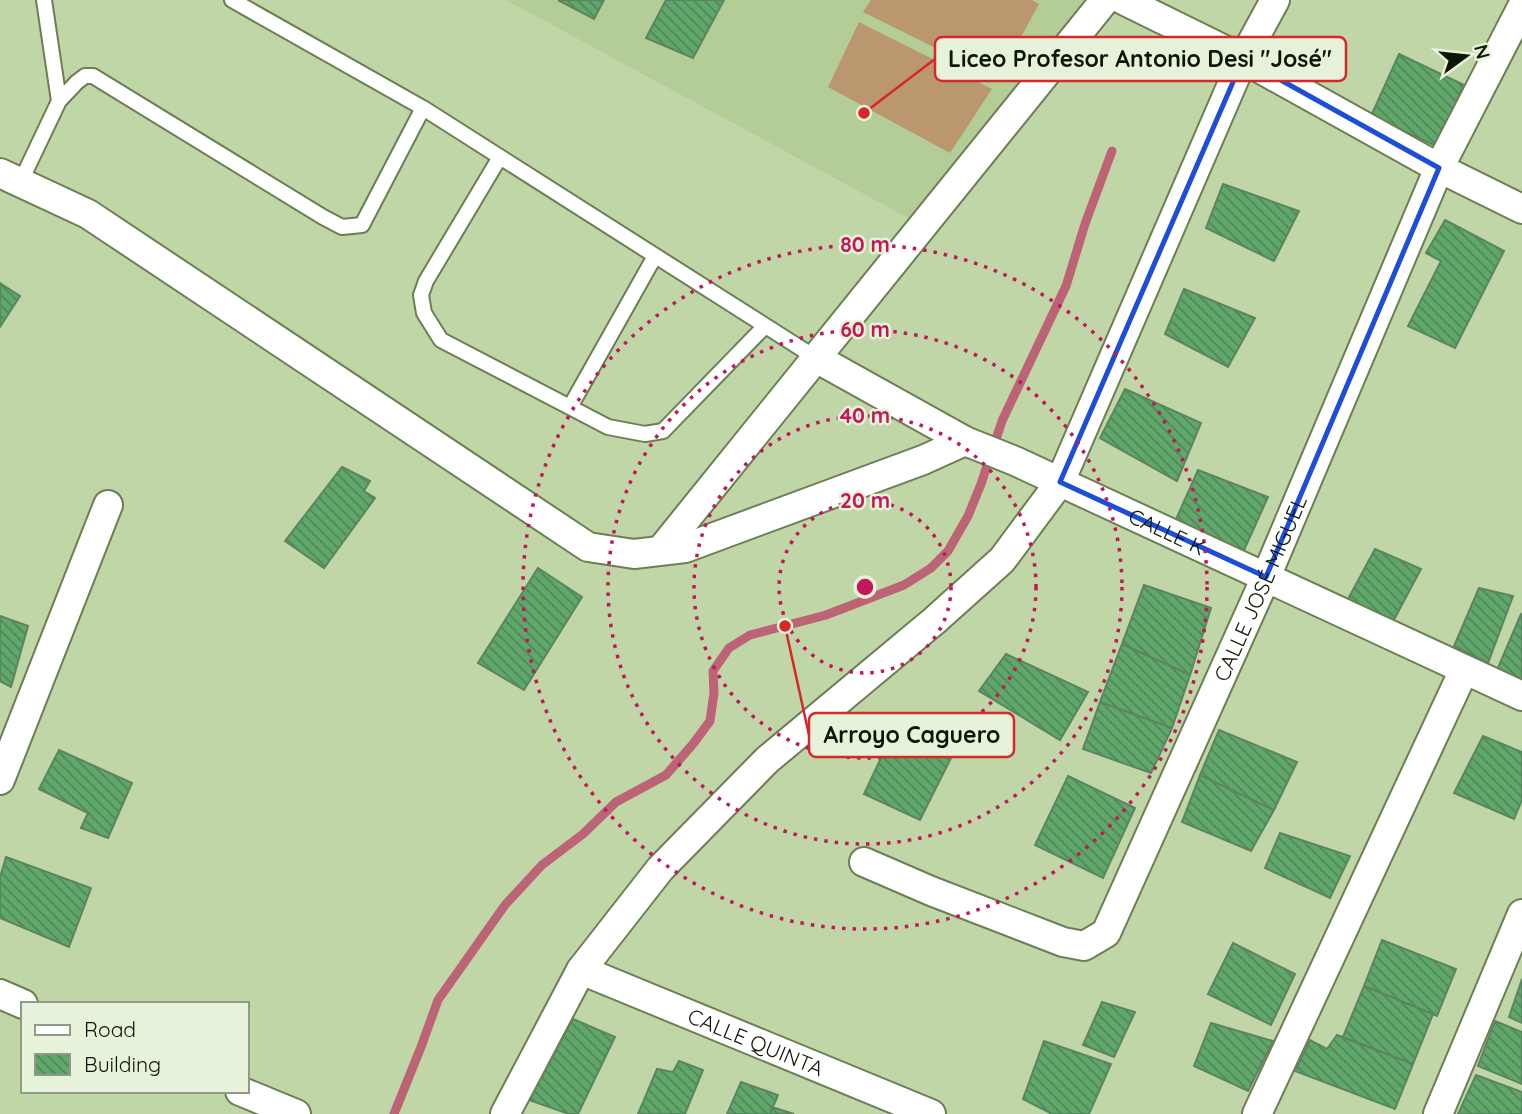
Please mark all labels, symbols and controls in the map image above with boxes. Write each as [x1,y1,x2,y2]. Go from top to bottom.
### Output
north arrow [1431,21,1501,91]
callout: Liceo Profesor Antonio Desi "José" [935,37,1346,81]
text: N [1469,42,1496,61]
text: Liceo Profesor Antonio Desi "José" [948,44,1332,73]
text: 80 m [840,231,890,257]
text: 60 m [840,316,890,342]
text: 40 m [840,402,890,428]
text: 20 m [840,487,890,513]
street label: CALLE JOSÉ MIGUEL [1208,491,1312,685]
street label: CALLE K [1125,503,1210,560]
centre of rings [853,575,877,599]
callout: Arroyo Caguero [809,713,1014,757]
text: Arroyo Caguero [824,720,1000,749]
legend [21,1002,248,1093]
street label: CALLE QUINTA [684,1002,828,1081]
text: Road [84,1016,136,1042]
text: Building [84,1051,161,1077]

